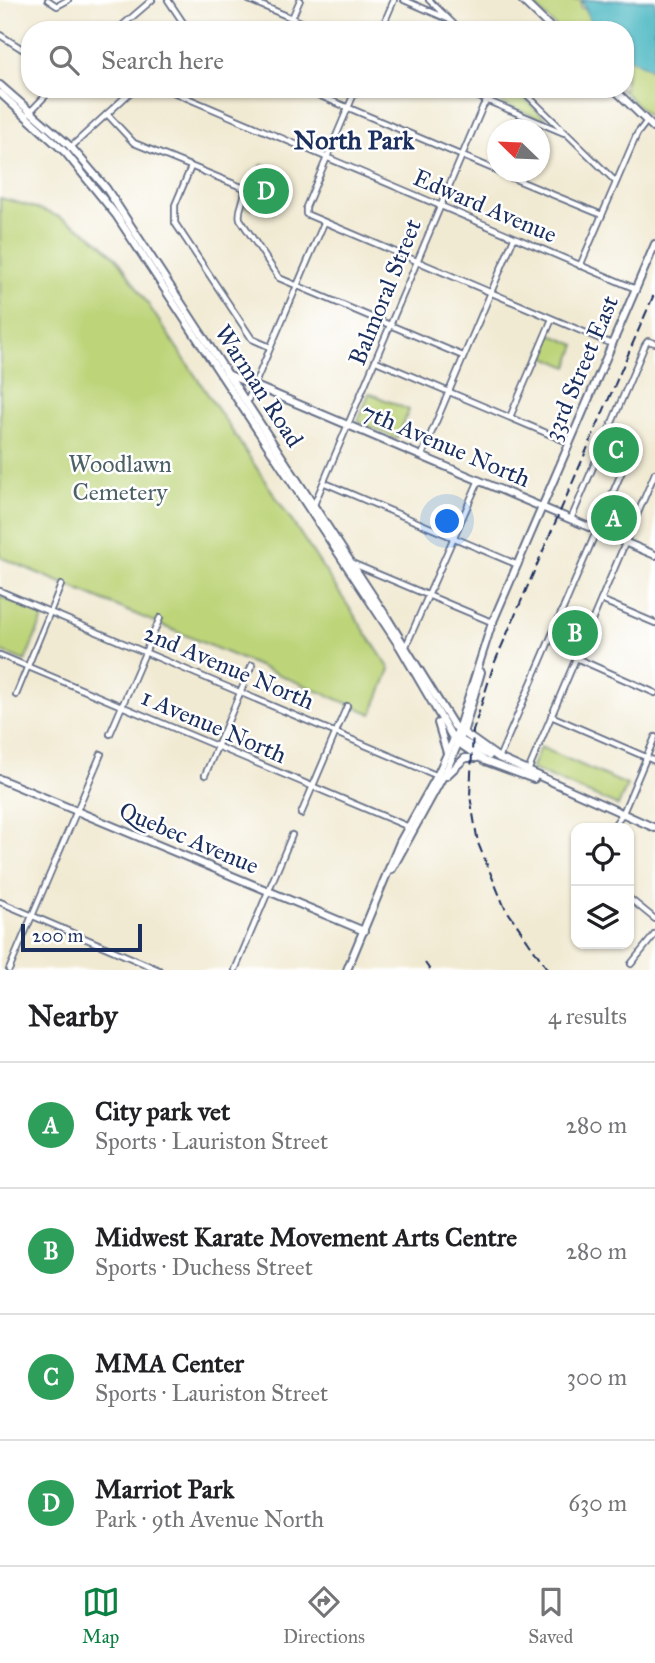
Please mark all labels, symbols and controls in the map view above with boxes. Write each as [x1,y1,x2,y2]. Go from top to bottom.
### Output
search box [21,21,634,98]
icon: search [45,41,83,79]
text: Search here [101,44,224,76]
north arrow [487,119,550,182]
district label: North Park [294,124,415,156]
street label: Edward Avenue [409,162,561,250]
pin: D [243,165,289,217]
street label: Balmoral Street [342,214,428,370]
street label: 33rd Street East [537,290,625,445]
street label: Warman Road [208,319,310,453]
street label: 7th Avenue North [357,396,535,494]
pin: C [593,424,639,476]
park label: Woodlawn Cemetery [68,449,172,507]
pin: A [591,492,637,544]
your location [430,504,464,538]
pin: B [552,607,598,659]
street label: 2nd Avenue North [139,618,319,716]
street label: 1 Avenue North [137,682,291,770]
street label: Quebec Avenue [115,795,263,881]
map controls [571,823,634,949]
button: locate [571,823,634,886]
button: layers [571,886,634,949]
scale bar [21,921,142,953]
text: 200 m [32,924,84,947]
text: Nearby [28,998,118,1034]
text: 4 results [548,1002,627,1030]
text: City park vet [95,1095,230,1127]
text: A [43,1111,59,1139]
text: 280 m [566,1111,627,1139]
text: Sports · Lauriston Street [95,1127,328,1155]
text: Midwest Karate Movement Arts Centre [95,1221,517,1253]
text: B [43,1237,59,1265]
text: 280 m [566,1237,627,1265]
text: Sports · Duchess Street [95,1253,313,1281]
text: MMA Center [95,1347,244,1379]
text: C [43,1363,59,1391]
text: 300 m [567,1363,627,1391]
text: Sports · Lauriston Street [95,1379,328,1407]
text: Marriot Park [95,1473,234,1505]
text: D [42,1489,60,1517]
text: 630 m [568,1489,627,1517]
text: Park · 9th Avenue North [95,1505,324,1533]
tab: Map [82,1583,120,1648]
tab: Directions [283,1583,365,1648]
tab: Saved [528,1583,573,1648]

